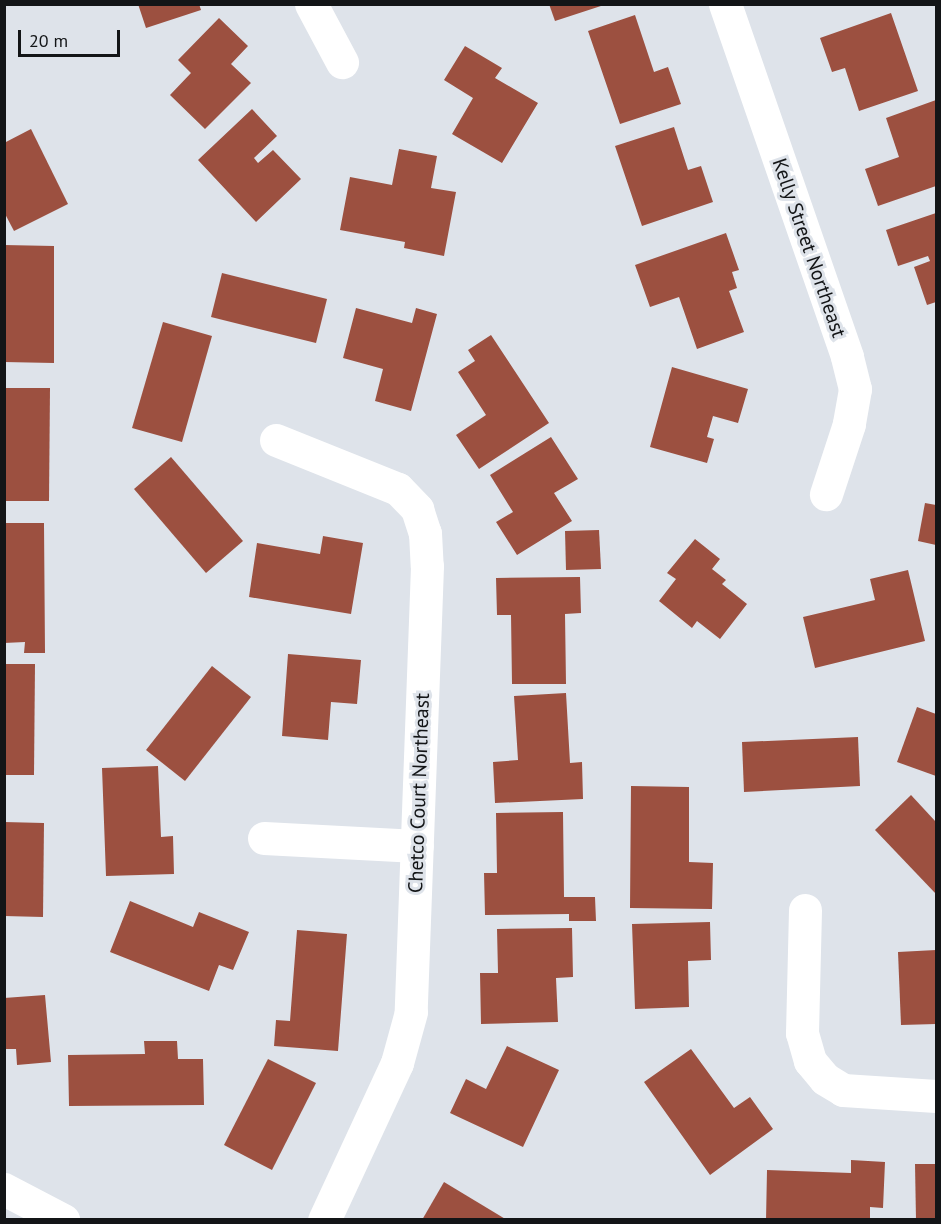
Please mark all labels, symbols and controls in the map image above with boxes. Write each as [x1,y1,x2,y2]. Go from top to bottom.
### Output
scale bar [21,18,123,56]
text: 20 m [29,29,68,52]
street label: Kelly Street Northeast [767,155,851,341]
street label: Chetco Court Northeast [404,693,434,893]

